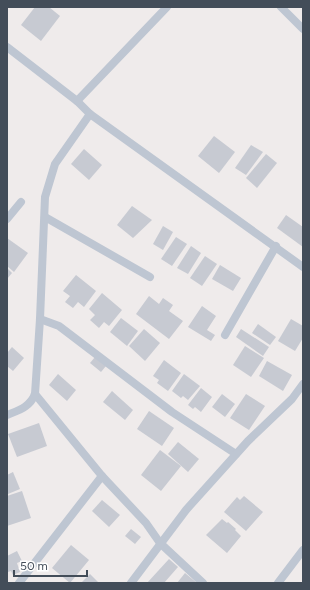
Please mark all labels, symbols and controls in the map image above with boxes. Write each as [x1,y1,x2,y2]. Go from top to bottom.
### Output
scale bar [14,552,87,578]
text: 50 m [20,559,48,573]

